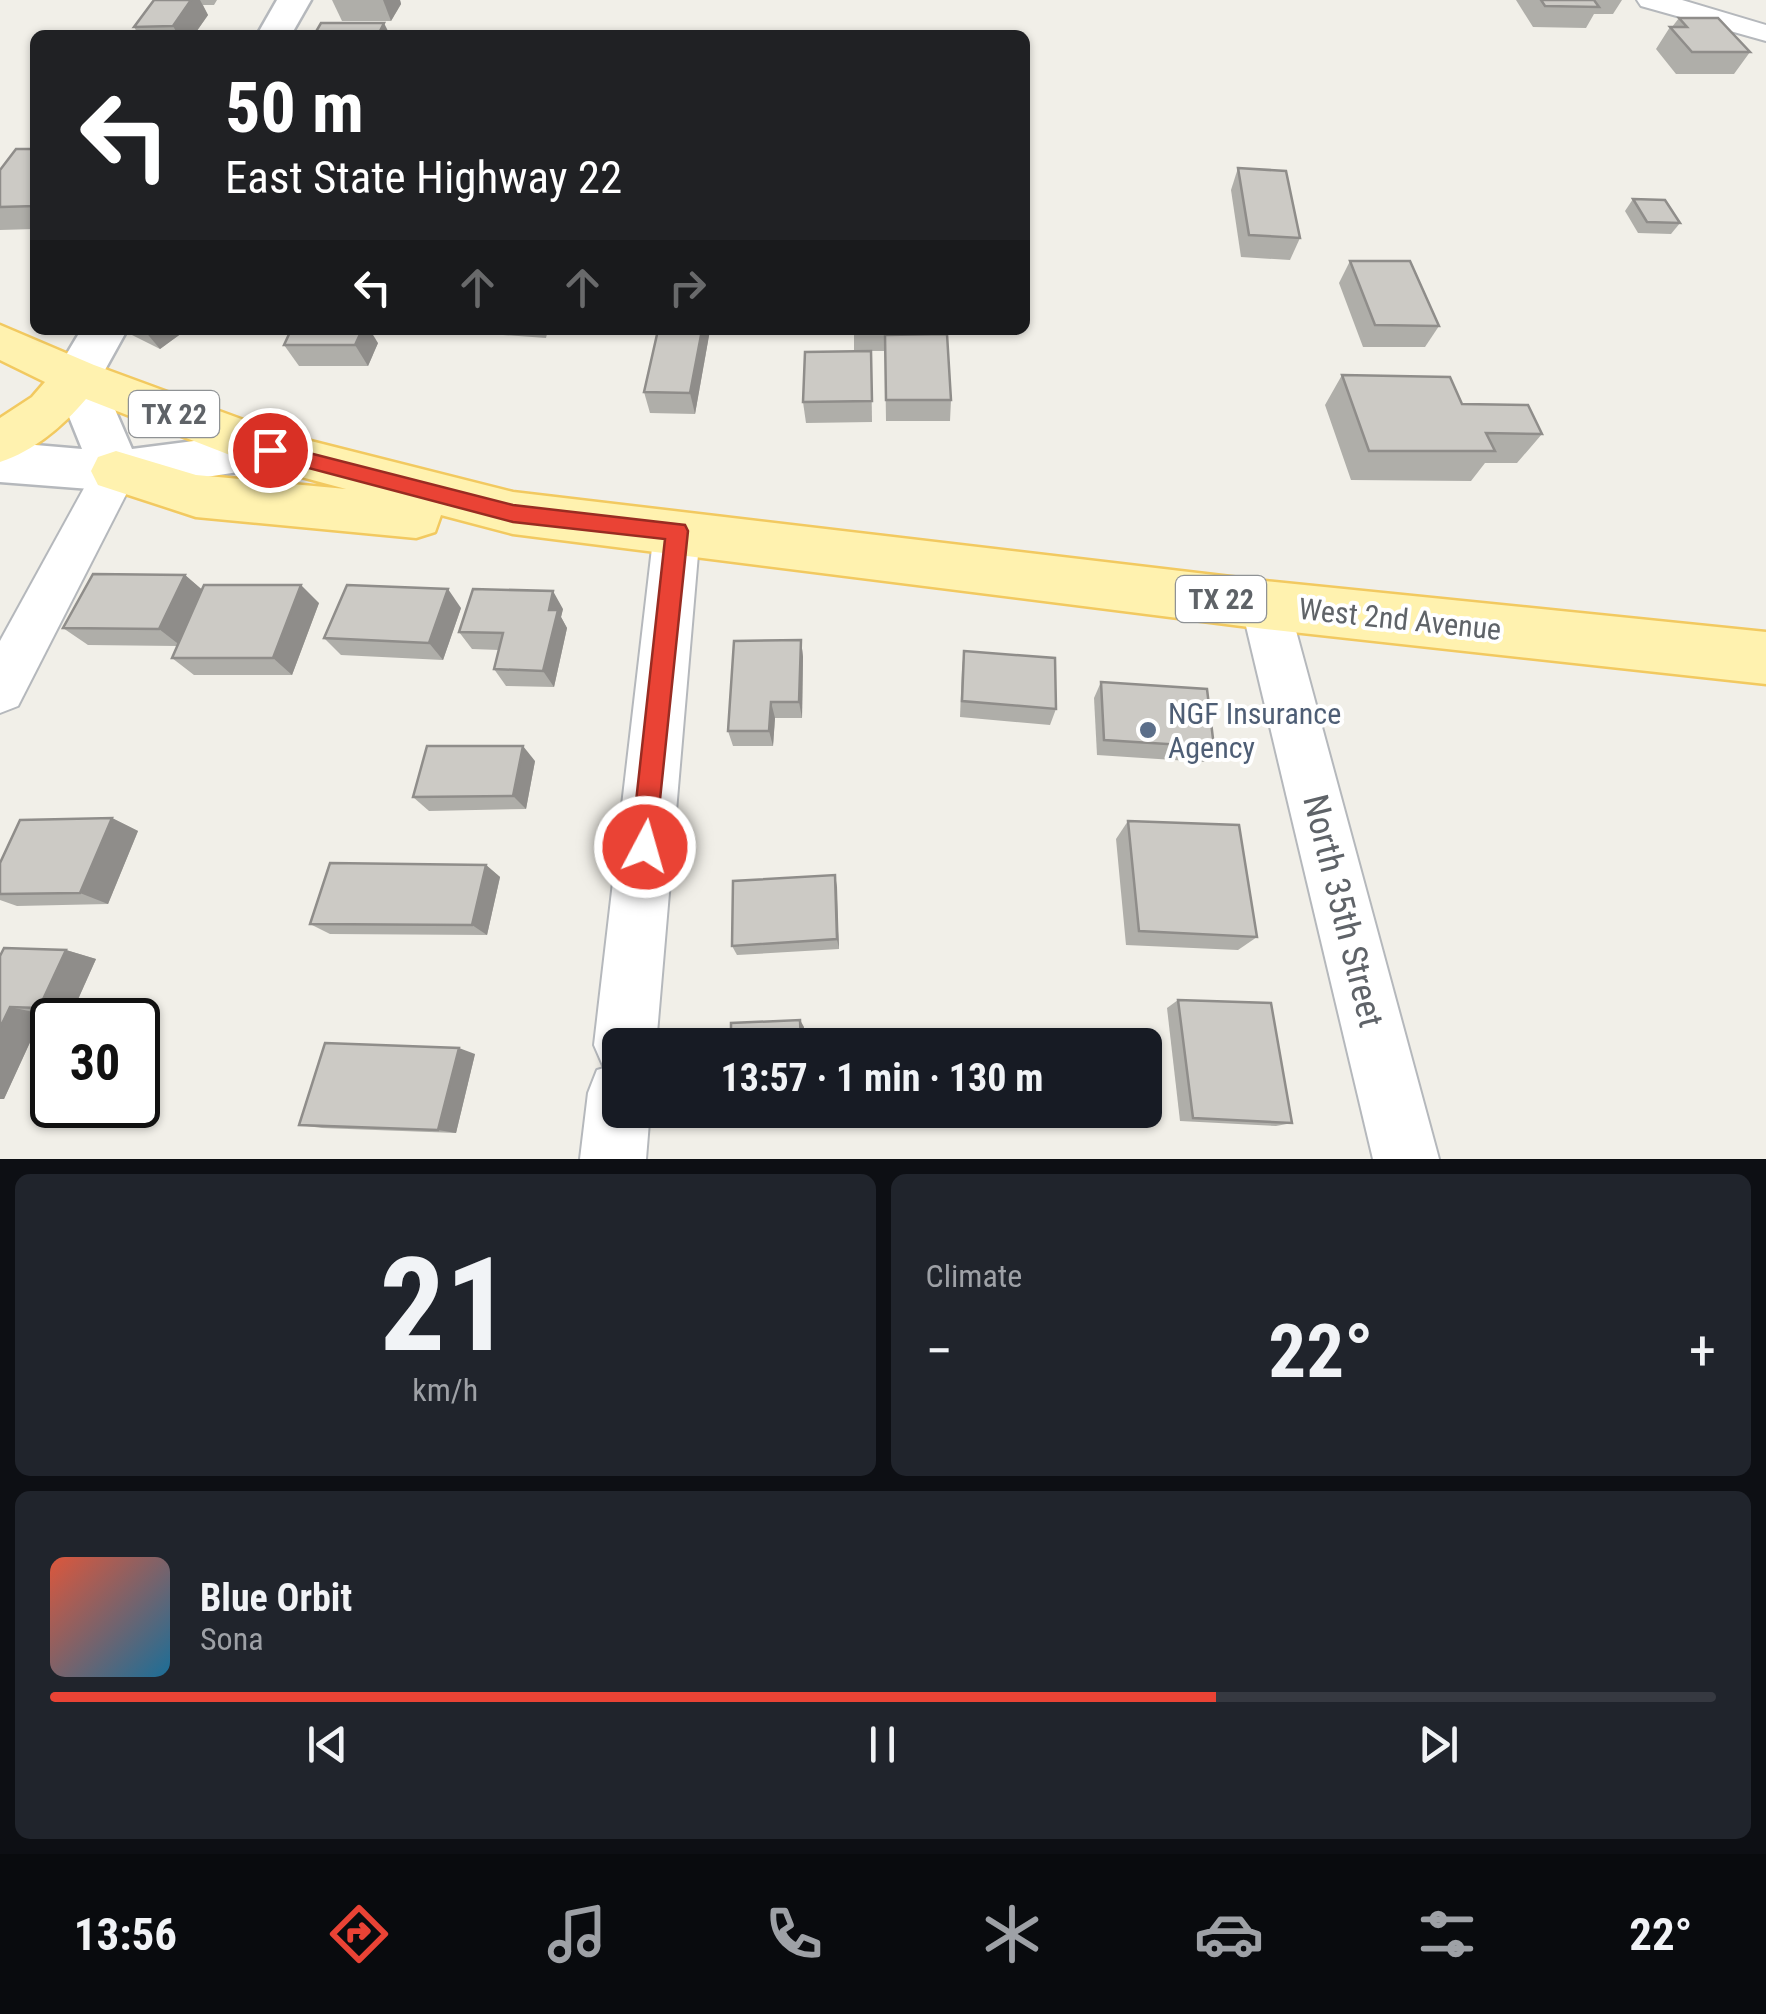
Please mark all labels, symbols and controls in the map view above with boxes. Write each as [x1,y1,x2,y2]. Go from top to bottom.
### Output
text: 50 m [225,67,364,149]
icon: left [60,70,190,200]
text: East State Highway 22 [225,151,622,204]
icon: left [345,260,400,315]
icon: ahead [450,260,505,315]
icon: ahead [555,260,610,315]
icon: right [660,260,715,315]
road number: TX 22 [129,391,219,437]
pin [228,408,313,493]
icon: arrive [243,423,298,478]
road number: TX 22 [1176,576,1266,622]
street label: West 2nd Avenue [1297,591,1503,647]
place label: NGF Insurance Agency [1168,696,1341,765]
marker: NGF Insurance Agency [1137,719,1159,741]
street label: North 35th Street [1294,791,1392,1031]
position arrow [593,795,697,899]
speed limit sign: 30 [30,998,160,1128]
text: 13:57 · 1 min · 130 m [721,1056,1043,1100]
text: 21 [380,1229,511,1382]
text: Climate [926,1257,1022,1295]
text: 22° [1268,1307,1373,1395]
text: − [926,1319,953,1383]
text: + [1689,1319,1716,1383]
text: km/h [412,1371,478,1409]
text: Blue Orbit [200,1576,352,1620]
text: Sona [200,1620,263,1658]
icon: previous [300,1717,355,1772]
icon: pause [855,1717,910,1772]
icon: next [1411,1717,1466,1772]
icon: directions [324,1899,394,1969]
icon: music [542,1899,612,1969]
icon: phone [759,1899,829,1969]
icon: climate [977,1899,1047,1969]
icon: car [1194,1899,1264,1969]
icon: filters [1412,1899,1482,1969]
text: 13:56 [74,1908,177,1961]
text: 22° [1629,1908,1692,1961]

